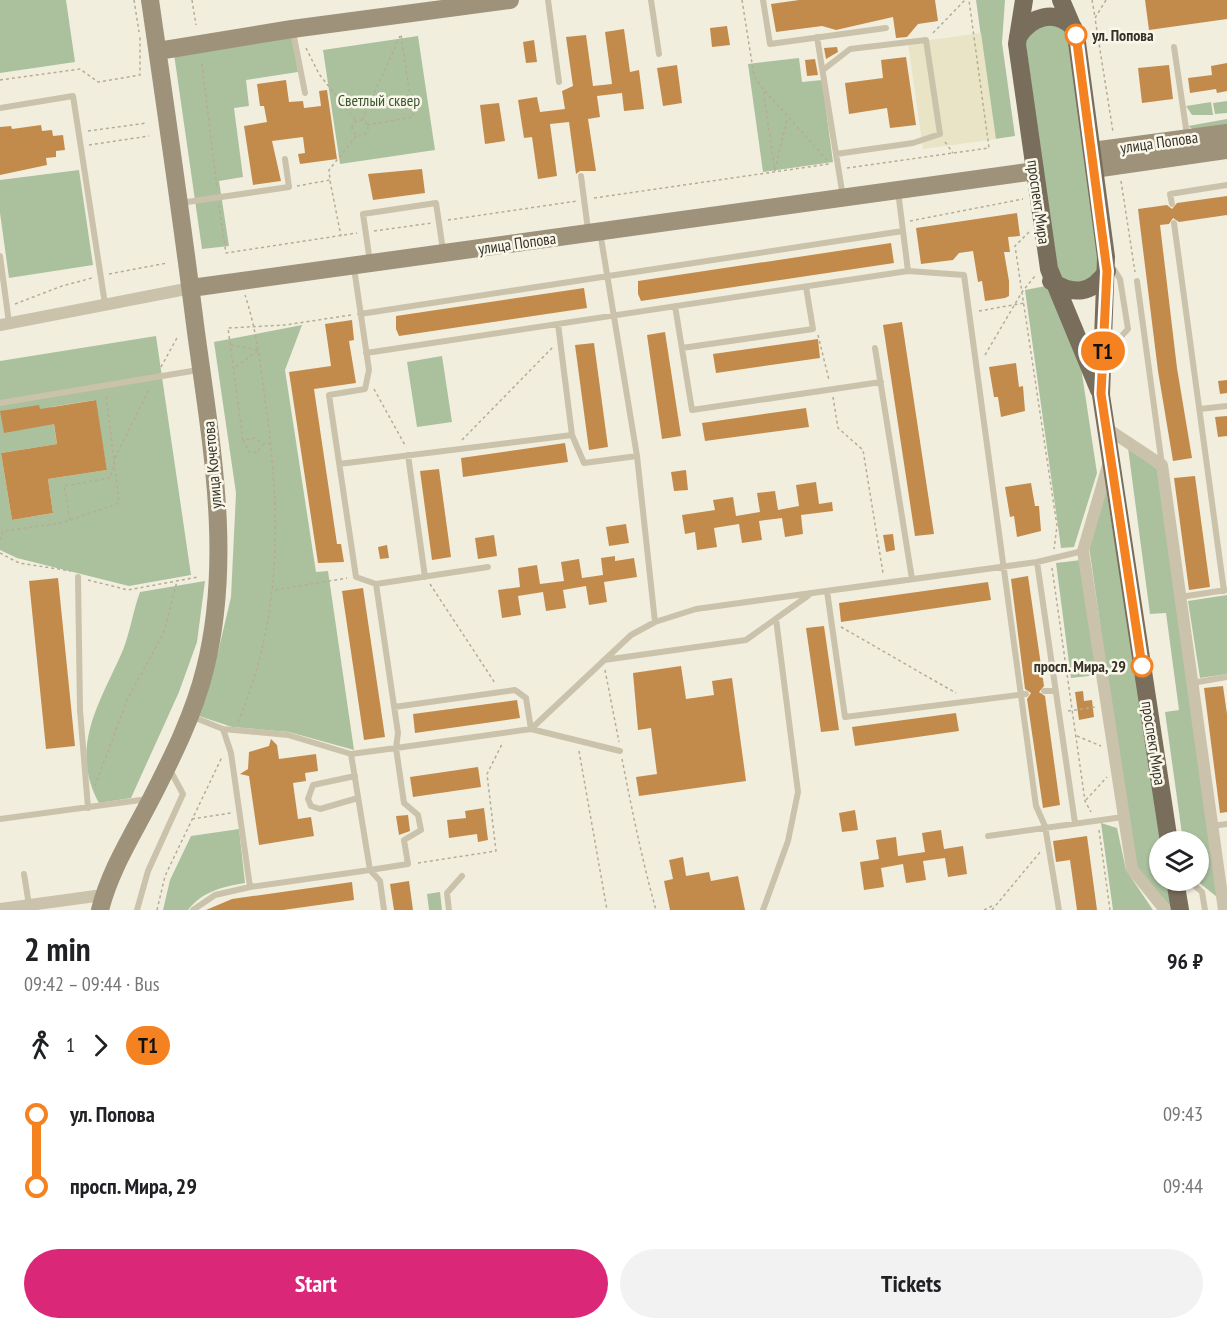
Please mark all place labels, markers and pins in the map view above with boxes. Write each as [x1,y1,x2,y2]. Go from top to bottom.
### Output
marker: ул. Попова [1065,24,1087,46]
place label: ул. Попова [1091,25,1154,45]
marker: просп. Мира, 29 [1131,655,1153,677]
place label: просп. Мира, 29 [1034,656,1126,676]

